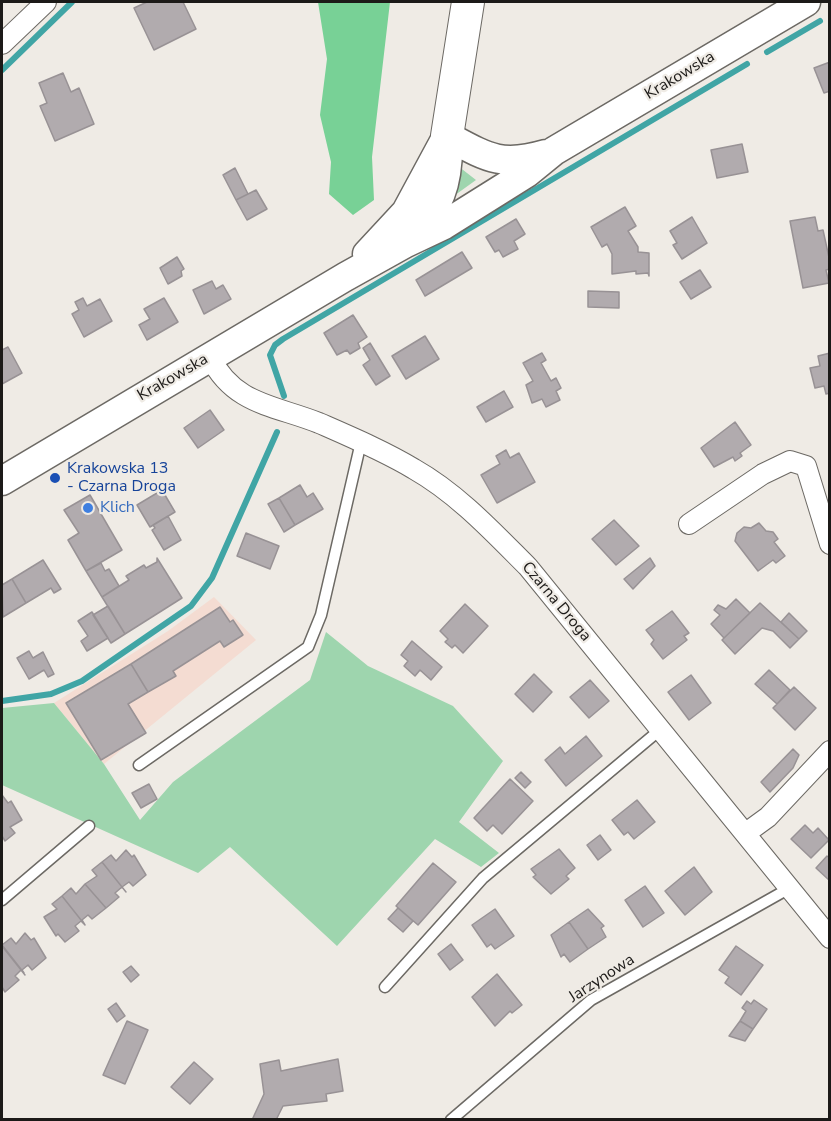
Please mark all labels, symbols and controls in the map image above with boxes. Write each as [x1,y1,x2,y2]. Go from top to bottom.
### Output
street label: Krakowska [642,48,718,104]
street label: Krakowska [134,350,212,406]
place label: Krakowska 13 - Czarna Droga [67,459,176,497]
marker: Krakowska 13 - Czarna Droga [48,471,62,485]
place label: Klich [100,498,135,518]
marker: Klich [81,501,95,515]
street label: Czarna Droga [517,558,595,646]
street label: Jarzynowa [565,951,639,1007]

